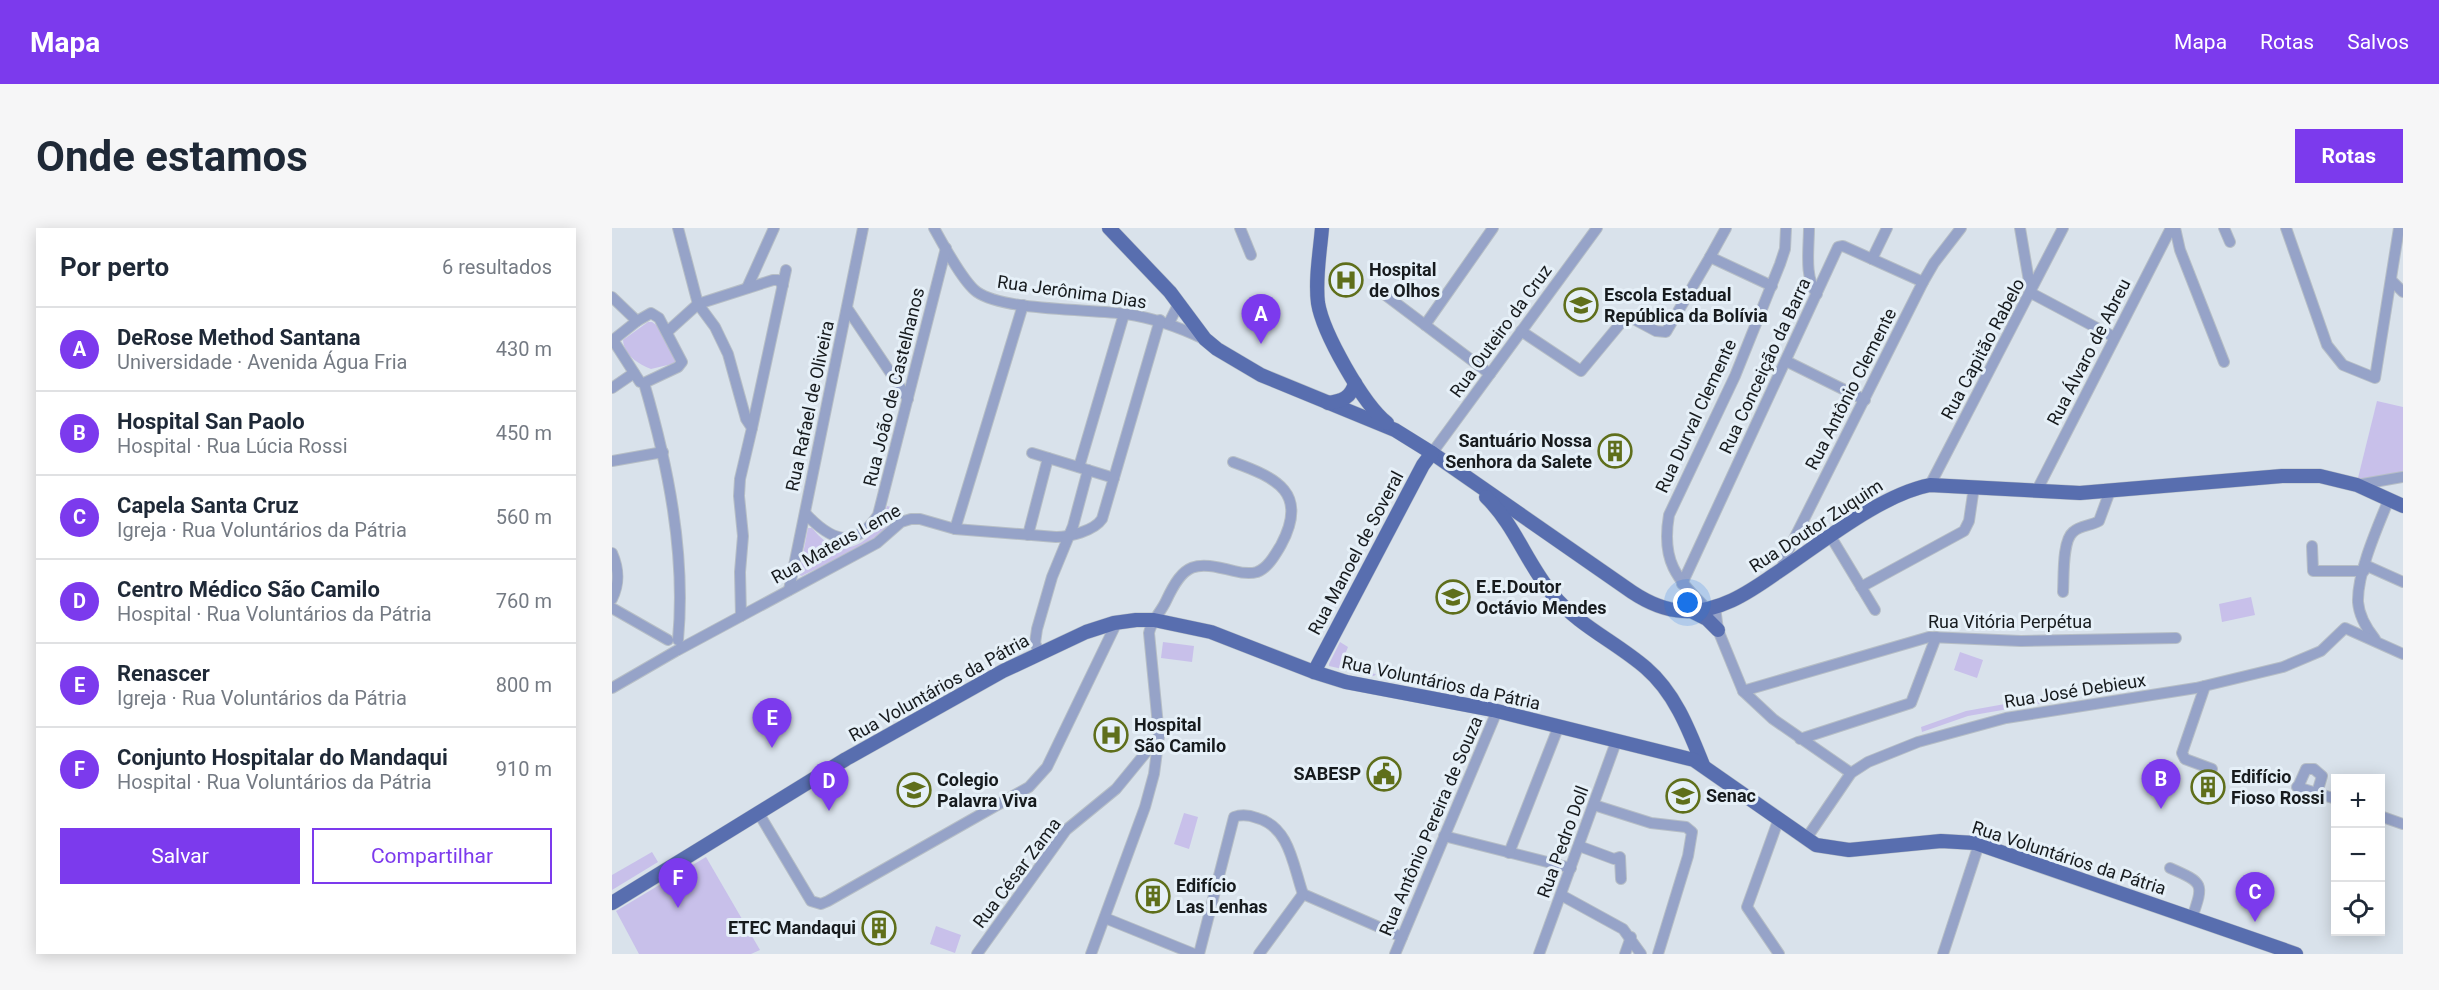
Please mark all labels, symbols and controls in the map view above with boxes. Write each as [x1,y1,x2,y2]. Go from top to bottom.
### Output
text: Mapa [30,26,100,59]
text: Mapa [2174,30,2227,54]
text: Rotas [2260,30,2314,54]
text: Salvos [2347,30,2409,54]
button: Rotas [2295,129,2403,183]
text: Onde estamos [36,132,308,181]
text: Por perto [60,252,169,282]
text: 6 resultados [442,255,552,279]
place label: Hospital de Olhos [1369,259,1440,301]
street label: Rua Outeiro da Cruz [1445,260,1556,401]
hospital icon: Hospital de Olhos [1328,262,1364,298]
street label: Rua Jerônima Dias [996,271,1148,312]
street label: Rua Conceição da Barra [1715,275,1815,457]
street label: Rua Capitão Rabelo [1936,275,2029,423]
street label: Rua Álvaro de Abreu [2042,275,2135,429]
place label: Escola Estadual República da Bolívia [1604,284,1768,326]
street label: Rua João de Castelhanos [859,285,928,488]
school or university icon: Escola Estadual República da Bolívia [1563,287,1599,323]
pin: A [1242,294,1280,344]
street label: Rua Antônio Clemente [1801,305,1900,473]
street label: Rua Rafael de Oliveira [781,319,838,493]
text: DeRose Method Santana [117,325,361,350]
street label: Rua Durval Clemente [1651,336,1740,496]
text: A [73,337,86,361]
text: 430 m [496,337,552,361]
text: Universidade · Avenida Água Fria [117,350,407,374]
text: Hospital San Paolo [117,409,305,434]
text: B [73,421,86,445]
text: 450 m [496,421,552,445]
place label: Santuário Nossa Senhora da Salete [1445,430,1592,472]
building icon: Santuário Nossa Senhora da Salete [1597,433,1633,469]
text: Hospital · Rua Lúcia Rossi [117,434,348,458]
street label: Rua Manoel de Soveral [1303,467,1408,638]
street label: Rua Doutor Zuquim [1745,475,1886,577]
text: Capela Santa Cruz [117,493,299,518]
street label: Rua Mateus Leme [767,499,904,588]
text: C [73,505,86,529]
text: 560 m [496,505,552,529]
text: Igreja · Rua Voluntários da Pátria [117,518,407,542]
place label: E.E.Doutor Octávio Mendes [1476,576,1607,618]
text: Centro Médico São Camilo [117,577,380,602]
school or university icon: E.E.Doutor Octávio Mendes [1435,579,1471,615]
your location [1673,588,1702,617]
text: D [73,589,86,613]
text: 760 m [496,589,552,613]
text: Hospital · Rua Voluntários da Pátria [117,602,432,626]
street label: Rua Vitória Perpétua [1928,611,2092,632]
street label: Rua Voluntários da Pátria [845,629,1032,746]
street label: Rua Voluntários da Pátria [1340,651,1542,714]
text: Renascer [117,661,210,686]
street label: Rua José Debieux [2003,669,2147,712]
text: E [74,673,85,697]
text: 800 m [496,673,552,697]
text: Igreja · Rua Voluntários da Pátria [117,686,407,710]
pin: E [752,698,792,748]
street label: Rua Antônio Pereira de Souza [1375,713,1486,939]
place label: Hospital São Camilo [1134,714,1226,756]
hospital icon: Hospital São Camilo [1093,717,1129,753]
text: Conjunto Hospitalar do Mandaqui [117,745,448,770]
public building icon: SABESP [1366,756,1402,792]
text: F [74,757,85,781]
text: 910 m [496,757,552,781]
pin: B [2142,760,2180,809]
pin: D [810,762,848,811]
place label: SABESP [1294,763,1361,784]
place label: Edifício Fioso Rossi [2231,766,2325,808]
place label: Colegio Palavra Viva [937,769,1037,811]
building icon: Edifício Fioso Rossi [2190,769,2226,805]
text: Hospital · Rua Voluntários da Pátria [117,770,432,794]
school or university icon: Colegio Palavra Viva [896,772,932,808]
map controls [2331,774,2385,936]
button: + [2331,774,2385,828]
school or university icon: Senac [1665,778,1701,814]
street label: Rua Pedro Doll [1533,783,1593,901]
place label: Senac [1706,785,1756,806]
street label: Rua César Zama [968,814,1065,932]
street label: Rua Voluntários da Pátria [1970,816,2169,899]
button: Salvar [60,828,300,884]
button: Compartilhar [312,828,552,884]
button: − [2331,828,2385,882]
pin: F [658,858,698,908]
pin: C [2236,872,2274,922]
place label: Edifício Las Lenhas [1176,875,1268,917]
building icon: Edifício Las Lenhas [1135,878,1171,914]
button: locate [2331,882,2385,936]
building icon: ETEC Mandaqui [861,910,897,946]
place label: ETEC Mandaqui [728,917,856,938]

